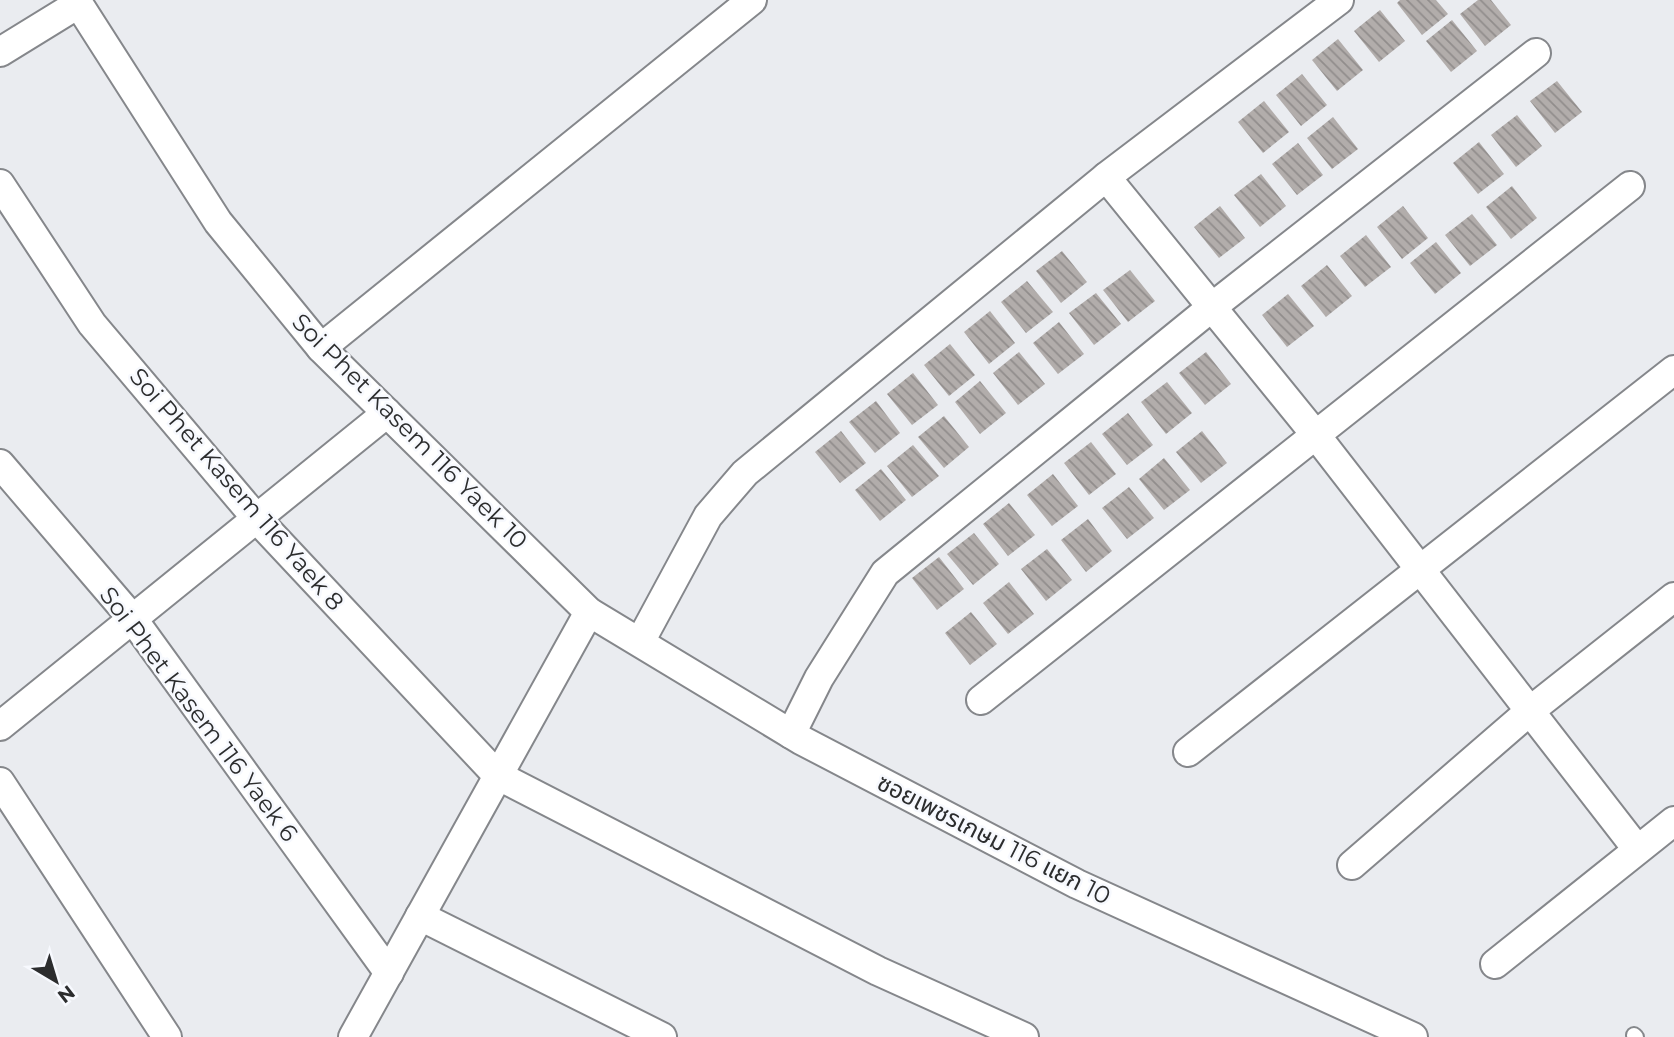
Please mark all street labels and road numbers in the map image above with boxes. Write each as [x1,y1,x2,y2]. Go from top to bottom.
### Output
street label: Soi Phet Kasem 116 Yaek 10 [286,307,534,555]
street label: Soi Phet Kasem 116 Yaek 8 [124,362,350,616]
street label: Soi Phet Kasem 116 Yaek 6 [94,581,304,847]
street label: ซอยเพชรเกษม 116 แยก 10 [872,767,1116,911]

